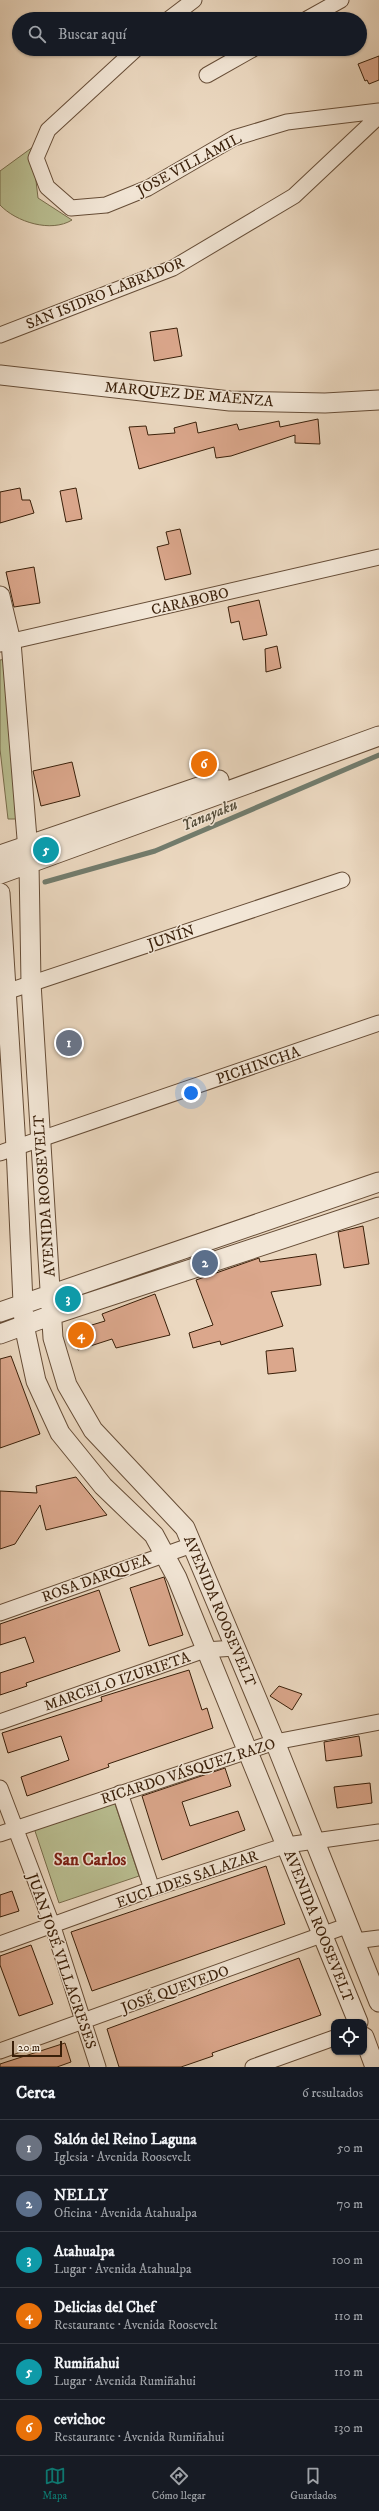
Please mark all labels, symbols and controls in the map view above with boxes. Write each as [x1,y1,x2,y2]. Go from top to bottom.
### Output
search box [12,12,367,56]
icon: search [26,23,48,45]
text: Buscar aquí [58,25,126,44]
street label: JOSE VILLAMIL [132,129,245,201]
street label: SAN ISIDRO LABRADOR [23,253,187,334]
street label: MARQUEZ DE MAENZA [104,378,275,411]
street label: CARABOBO [149,583,231,620]
pin: 6 [191,749,217,779]
water label: Yanayaku [178,794,240,836]
pin: 5 [33,835,59,865]
street label: JUNÍN [143,920,197,955]
pin: 1 [56,1028,82,1058]
street label: PICHINCHA [214,1042,303,1089]
your location [181,1083,201,1103]
street label: AVENIDA ROOSEVELT [29,1114,60,1278]
pin: 2 [192,1248,218,1278]
pin: 3 [55,1284,81,1314]
pin: 4 [68,1320,94,1350]
street label: AVENIDA ROOSEVELT [179,1533,260,1690]
street label: ROSA DARQUEA [39,1550,154,1607]
street label: MARCELO IZURIETA [42,1647,193,1715]
street label: RICARDO VÁSQUEZ RAZO [98,1733,278,1809]
street label: EUCLIDES SALAZAR [114,1846,261,1913]
street label: AVENIDA ROOSEVELT [279,1847,358,2006]
district label: San Carlos [54,1849,127,1871]
street label: JUAN JOSÉ VILLACRESES [22,1869,101,2052]
street label: JOSÉ QUEVEDO [117,1961,232,2018]
map controls [331,2019,367,2055]
button: locate [331,2019,367,2055]
scale bar [12,2039,62,2058]
text: 20 m [18,2041,40,2055]
text: Cerca [16,2082,55,2104]
text: 6 resultados [302,2085,363,2101]
text: Salón del Reino Laguna [54,2130,197,2149]
text: 1 [27,2140,31,2156]
text: 50 m [337,2140,363,2156]
text: Iglesia · Avenida Roosevelt [54,2149,191,2165]
text: NELLY [54,2186,108,2205]
text: 2 [26,2196,32,2212]
text: 70 m [337,2196,363,2212]
text: Oficina · Avenida Atahualpa [54,2205,197,2221]
text: Atahualpa [54,2242,115,2261]
text: 3 [27,2252,31,2268]
text: 100 m [332,2252,363,2268]
text: Lugar · Avenida Atahualpa [54,2261,192,2277]
text: Delicias del Chef [54,2298,155,2317]
text: 4 [25,2308,33,2324]
text: 110 m [334,2308,363,2324]
text: Restaurante · Avenida Roosevelt [54,2317,218,2333]
text: Rumiñahui [54,2354,119,2373]
text: 5 [26,2364,32,2380]
text: 110 m [334,2364,363,2380]
text: Lugar · Avenida Rumiñahui [54,2373,196,2389]
text: cevichoc [54,2410,105,2429]
text: 6 [26,2420,32,2436]
text: 130 m [334,2420,363,2436]
text: Restaurante · Avenida Rumiñahui [54,2429,224,2445]
tab: Mapa [42,2465,67,2503]
tab: Cómo llegar [152,2465,206,2503]
tab: Guardados [290,2465,337,2503]

